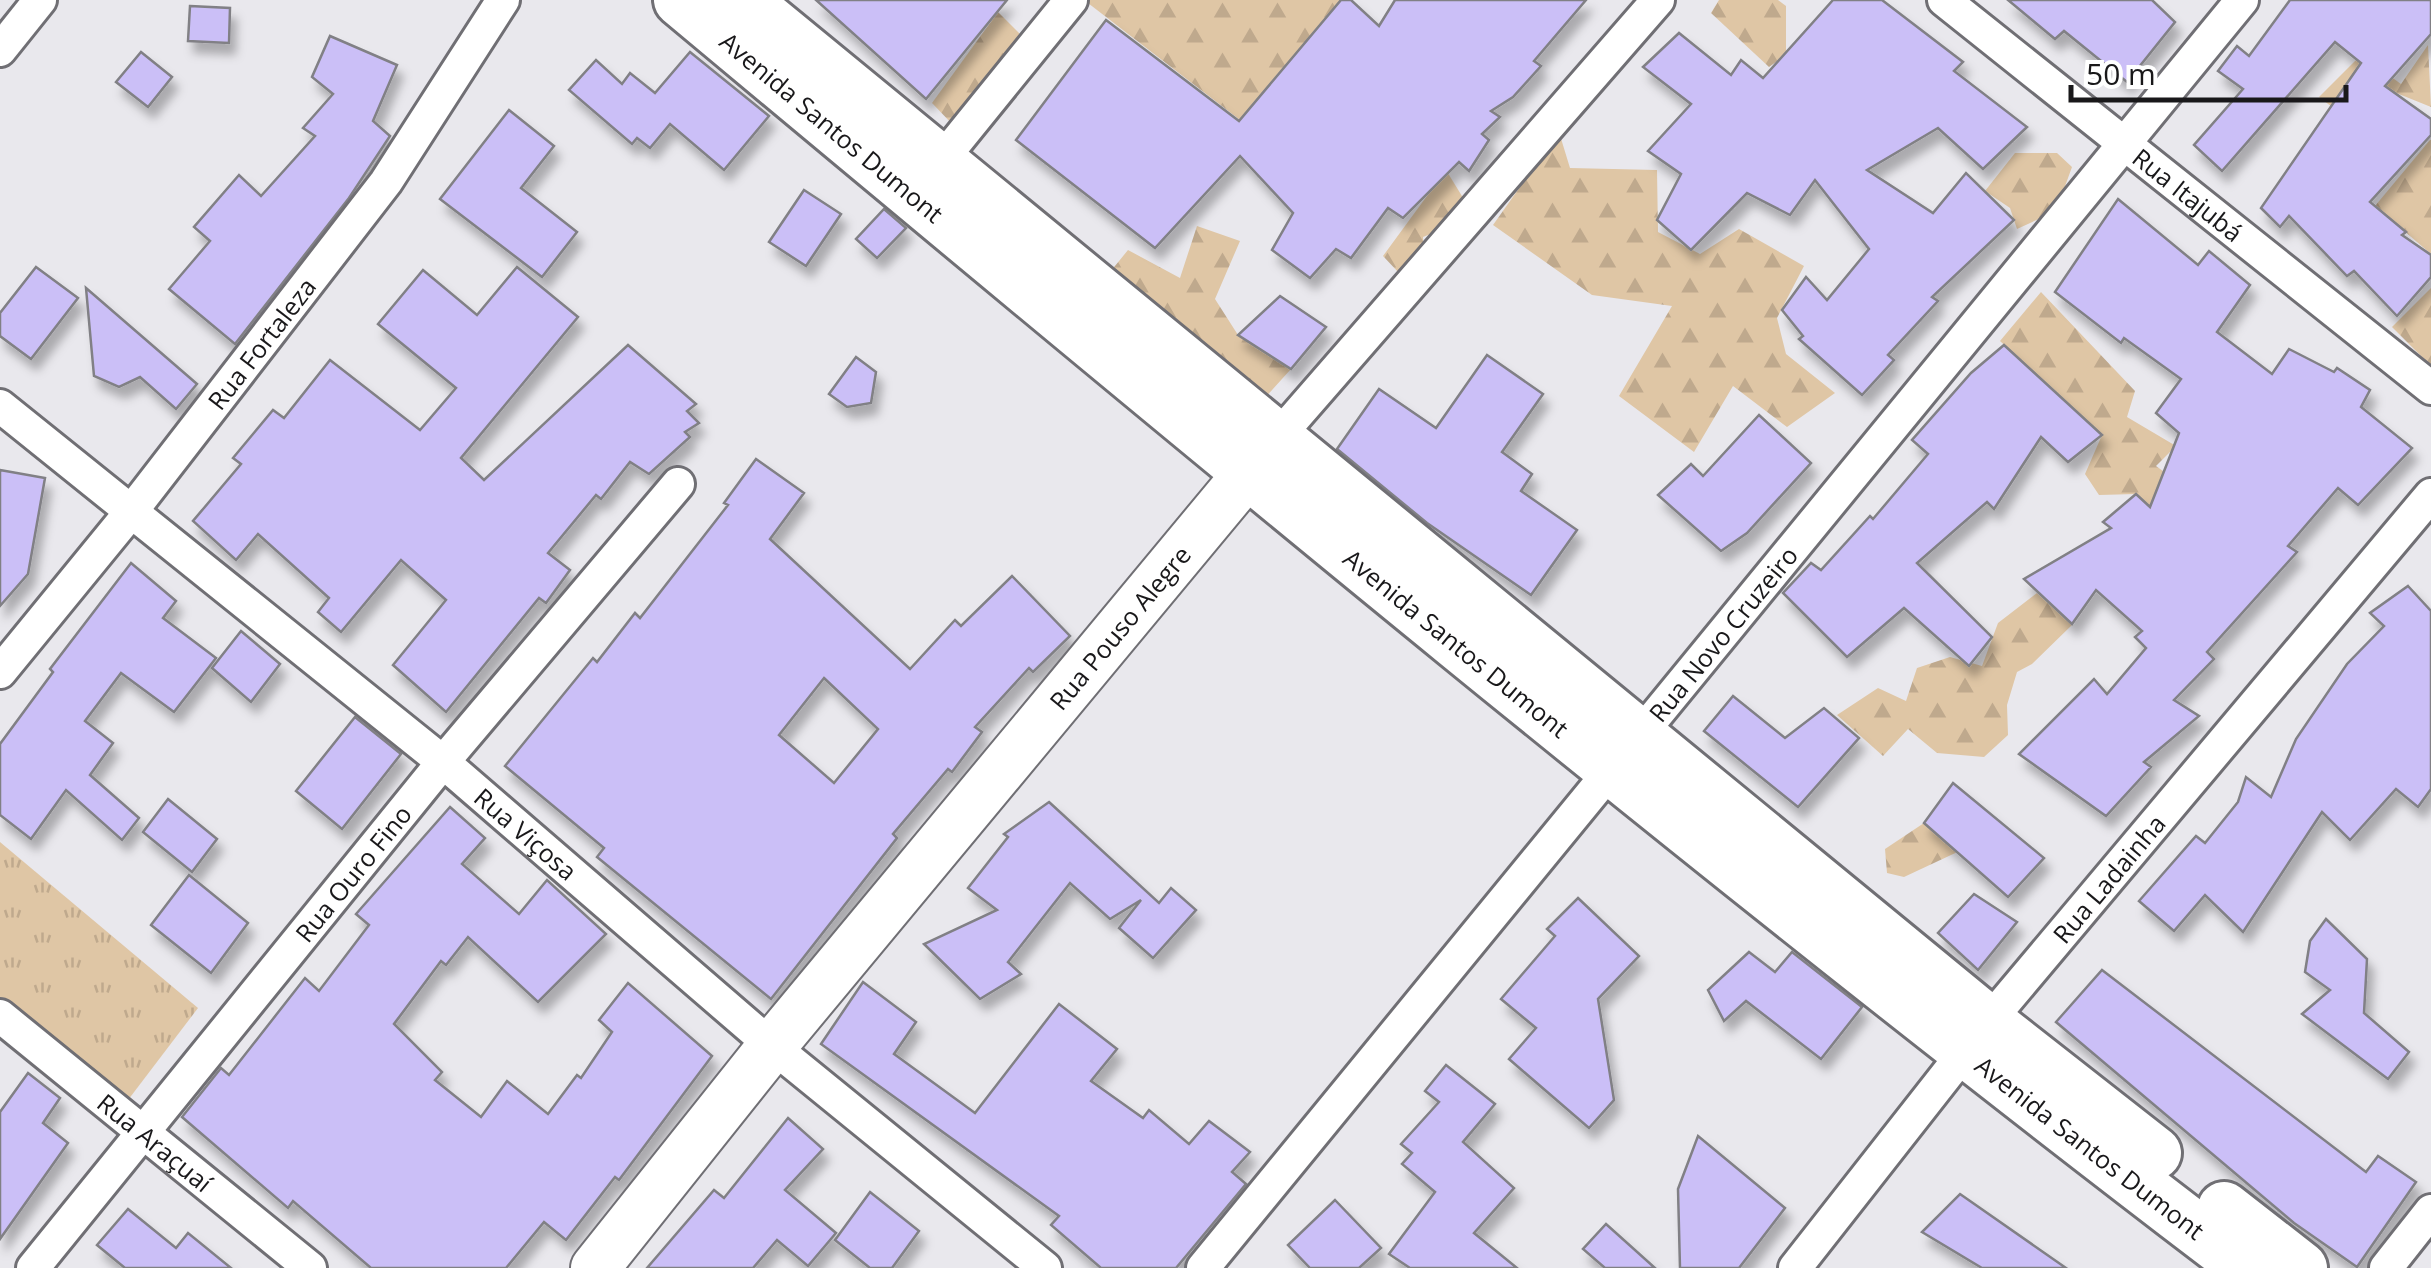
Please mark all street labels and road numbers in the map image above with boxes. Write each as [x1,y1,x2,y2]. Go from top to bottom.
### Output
street label: Avenida Santos Dumont [713,24,951,230]
street label: Rua Itajubá [2126,140,2250,249]
street label: Rua Fortaleza [199,270,323,416]
street label: Rua Pouso Alegre [1041,538,1198,717]
street label: Rua Novo Cruzeiro [1641,539,1805,729]
street label: Avenida Santos Dumont [1337,541,1576,745]
street label: Rua Viçosa [468,780,585,887]
street label: Rua Ouro Fino [287,798,419,949]
street label: Rua Ladainha [2045,807,2172,950]
street label: Avenida Santos Dumont [1969,1048,2212,1247]
street label: Rua Araçuaí [91,1085,220,1200]

